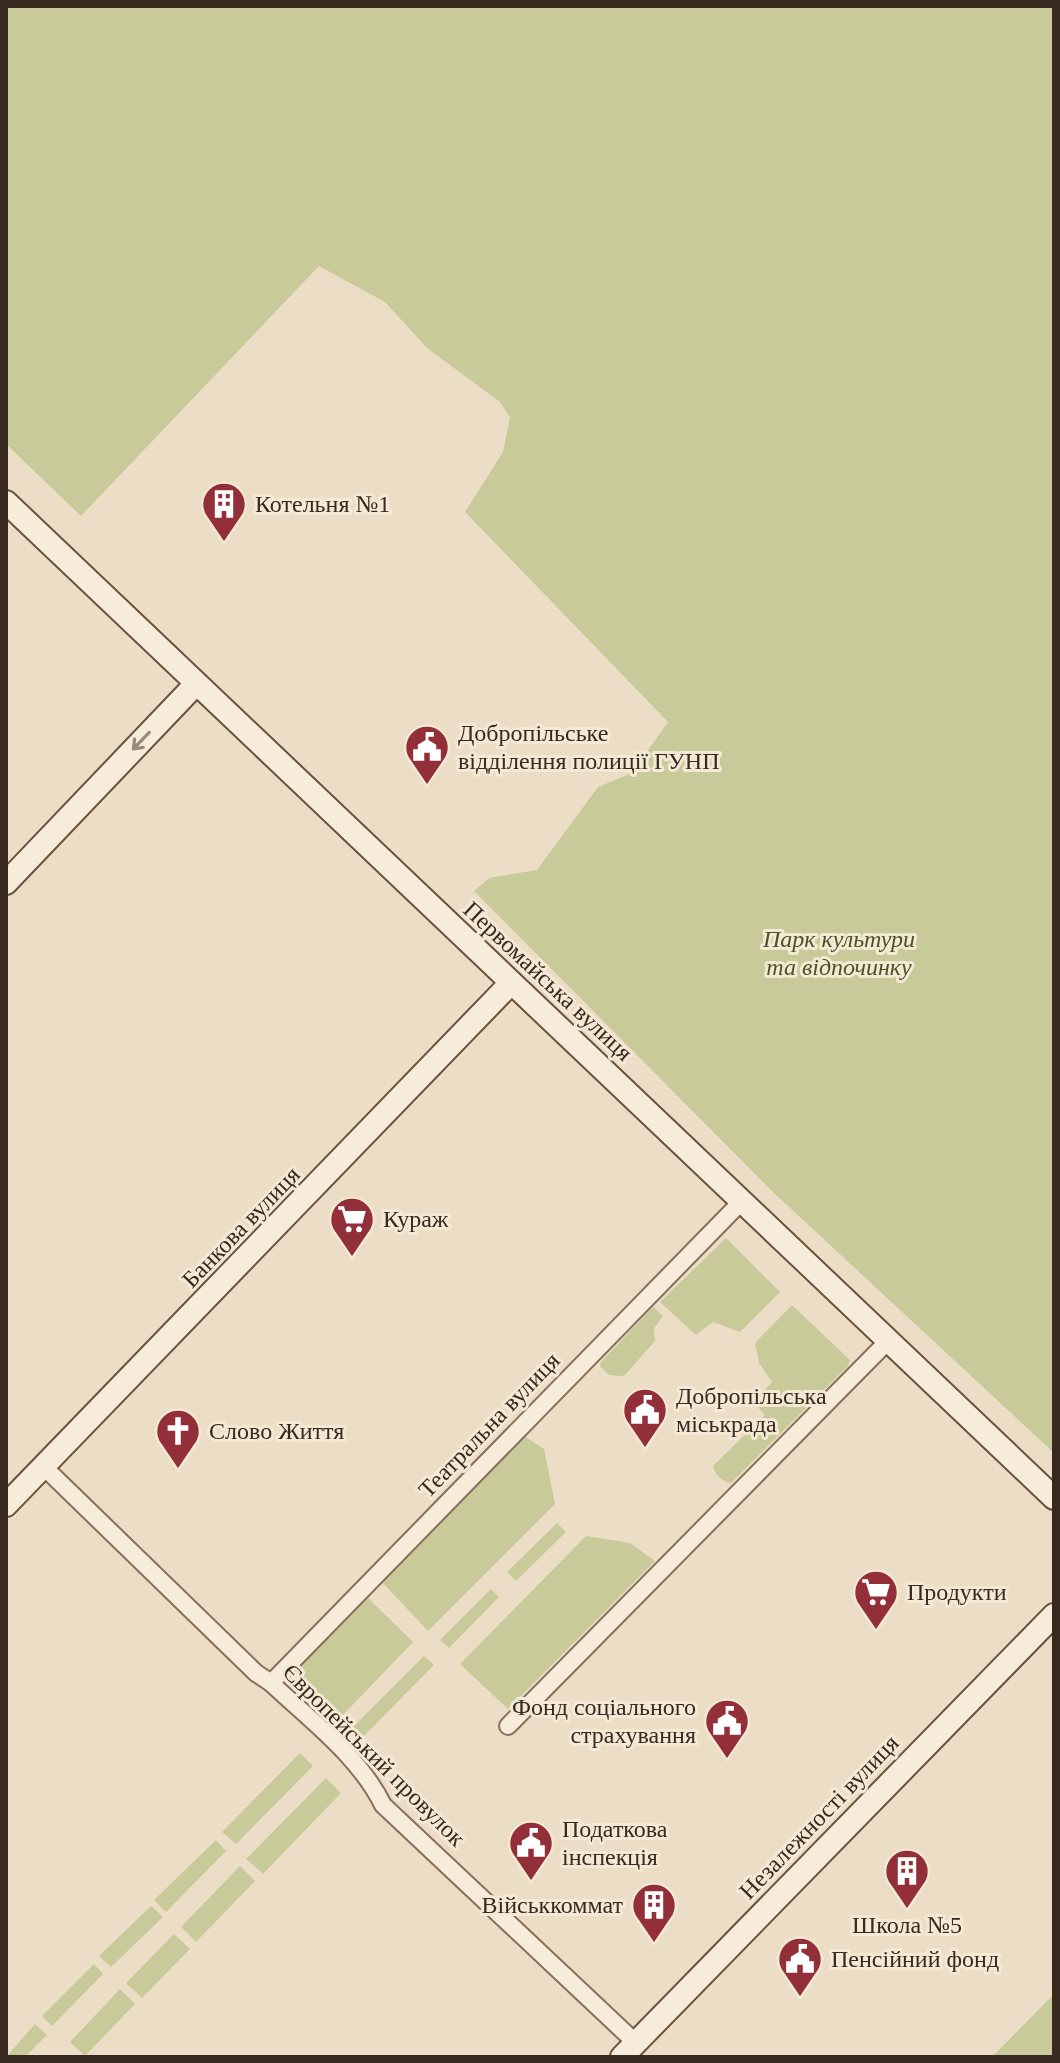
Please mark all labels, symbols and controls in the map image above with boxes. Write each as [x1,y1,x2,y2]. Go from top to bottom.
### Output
building icon: Котельня №1 [200,480,248,543]
place label: Котельня №1 [255,491,390,517]
place label: Добропільське відділення полиції ГУНП [458,720,720,774]
public building icon: Добропільське відділення полиції ГУНП [403,723,451,786]
one-way arrow [132,731,151,751]
street label: Первомайська вулиця [458,896,638,1066]
park label: Парк культури та відпочинку [762,926,915,980]
street label: Банкова вулиця [177,1161,305,1293]
supermarket icon: Кураж [328,1195,376,1258]
place label: Кураж [383,1206,449,1232]
street label: Театральна вулиця [413,1347,565,1503]
place label: Добропільська міськрада [676,1383,827,1437]
public building icon: Добропільська міськрада [621,1386,669,1449]
church icon: Слово Життя [154,1407,202,1470]
place label: Слово Життя [209,1418,344,1444]
supermarket icon: Продукти [852,1568,900,1631]
place label: Продукти [907,1579,1007,1605]
street label: Європейський провулок [278,1659,471,1852]
place label: Фонд соціального страхування [512,1694,696,1748]
public building icon: Фонд соціального страхування [703,1697,751,1760]
street label: Незалежності вулиця [734,1730,904,1904]
place label: Податкова інспекція [562,1816,668,1870]
public building icon: Податкова інспекція [507,1819,555,1882]
building icon: Школа №5 [883,1847,931,1910]
building icon: Військкоммат [630,1881,678,1944]
place label: Військкоммат [482,1892,624,1918]
place label: Школа №5 [852,1912,962,1938]
public building icon: Пенсійний фонд [776,1935,824,1998]
place label: Пенсійний фонд [831,1946,999,1972]

